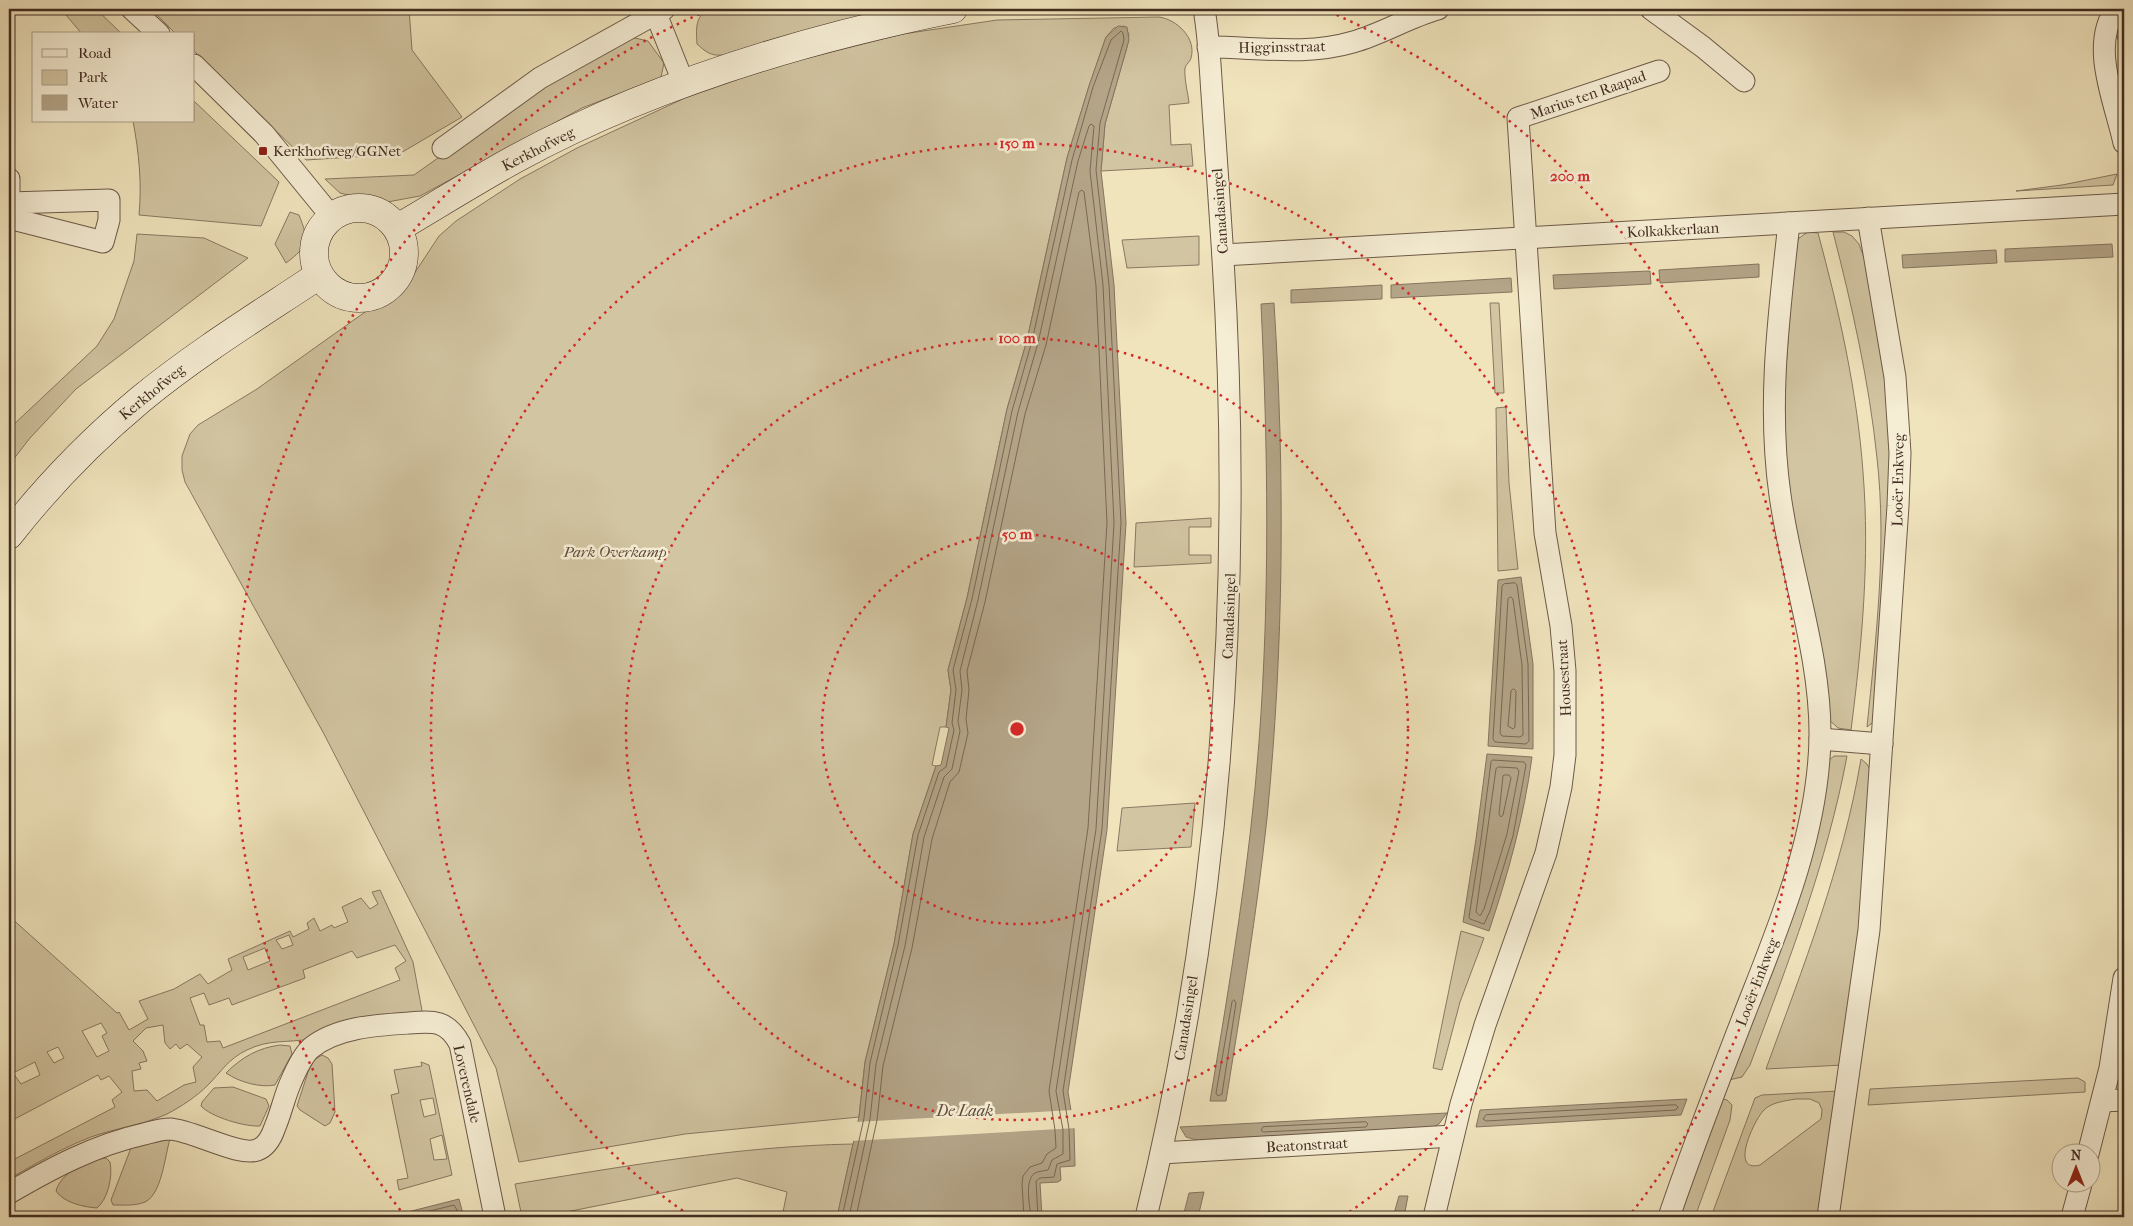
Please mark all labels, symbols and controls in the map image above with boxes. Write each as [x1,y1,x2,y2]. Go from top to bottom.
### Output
legend [32,32,195,122]
street label: Higginsstraat [1238,37,1327,57]
text: Road [78,44,112,62]
street label: Marius ten Raapad [1528,66,1649,123]
text: Park [78,68,108,86]
text: Water [77,94,118,112]
street label: Kerkhofweg [499,123,578,175]
text: 150 m [999,134,1035,152]
place label: Kerkhofweg/GGNet [273,142,402,160]
marker: Kerkhofweg/GGNet [257,145,269,157]
street label: Canadasingel [1208,167,1232,255]
text: 200 m [1550,167,1590,185]
street label: Kolkakkerlaan [1626,219,1720,241]
text: 100 m [998,329,1036,347]
street label: Kerkhofweg [115,359,189,424]
street label: Looër Enkweg [1888,432,1908,527]
text: 50 m [1002,525,1033,543]
park label: Park Overkamp [562,543,667,561]
street label: Canadasingel [1219,573,1239,659]
street label: Housestraat [1553,638,1575,717]
centre of rings [1008,720,1026,738]
street label: Looër Enkweg [1732,934,1782,1029]
street label: Canadasingel [1170,974,1202,1062]
street label: Loverendale [449,1043,485,1126]
water label: De Laak [936,1101,993,1120]
street label: Beatonstraat [1265,1134,1349,1156]
north arrow [2050,1144,2100,1194]
text: N [2071,1147,2082,1164]

